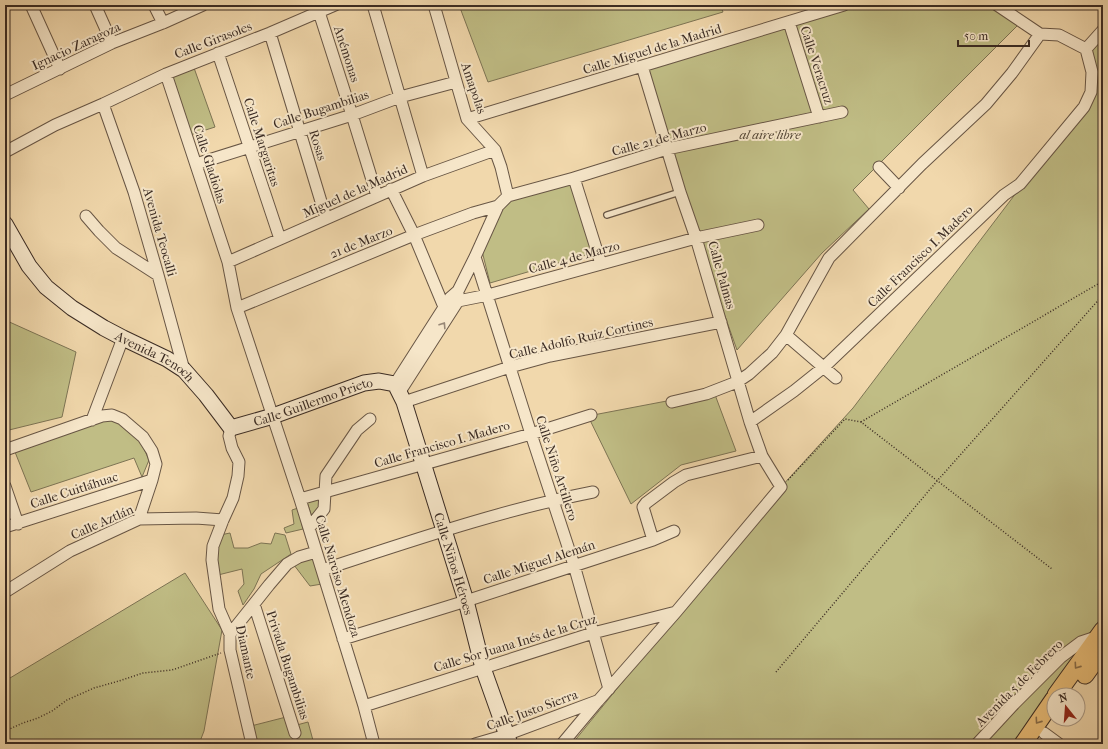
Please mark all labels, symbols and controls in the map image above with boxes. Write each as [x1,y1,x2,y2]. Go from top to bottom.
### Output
street label: Calle Girasoles [172,18,254,62]
street label: Ignacio Zaragoza [29,19,124,73]
street label: Calle Miguel de la Madrid [581,21,724,77]
scale bar [958,22,1029,48]
street label: Anémonas [331,23,363,84]
street label: Calle Veracruz [797,24,837,106]
text: 50 m [964,29,988,43]
street label: Amapolas [458,59,490,116]
street label: Calle Bugambilias [271,86,371,131]
street label: Calle Margaritas [241,96,283,188]
street label: Calle 21 de Marzo [610,119,708,159]
street label: Calle Gladiolas [190,123,230,205]
park label: al aire libre [739,127,801,142]
street label: Rosas [306,128,330,162]
street label: Miguel de la Madrid [300,161,410,221]
street label: Avenida Teocalli [140,185,180,278]
street label: Calle Francisco I. Madero [864,202,976,310]
street label: 21 de Marzo [328,222,395,261]
street label: Calle 4 de Marzo [527,238,622,276]
street label: Calle Palmas [705,239,739,311]
street label: Calle Adolfo Ruiz Cortines [508,314,655,362]
one-way arrow [438,322,445,329]
street label: Avenida Tenoch [112,327,198,385]
street label: Calle Guillermo Prieto [251,374,374,429]
street label: Calle Niño Artillero [533,414,581,523]
street label: Calle Francisco I. Madero [372,417,512,471]
street label: Calle Cuitláhuac [28,469,120,511]
street label: Calle Aztlán [68,501,136,542]
street label: Calle Niños Héroes [431,511,477,617]
street label: Calle Narciso Mendoza [312,513,364,640]
street label: Calle Miguel Alemán [481,537,597,587]
street label: Privada Bugambilias [263,609,313,722]
street label: Calle Sor Juana Inés de la Cruz [432,611,599,675]
street label: Diamante [233,623,259,681]
street label: Avenida 5 de Febrero [972,636,1066,730]
one-way arrow [1075,661,1082,668]
street label: Calle Justo Sierra [484,686,581,733]
north arrow [1046,687,1086,727]
text: N [1057,690,1070,705]
one-way arrow [1035,717,1043,724]

